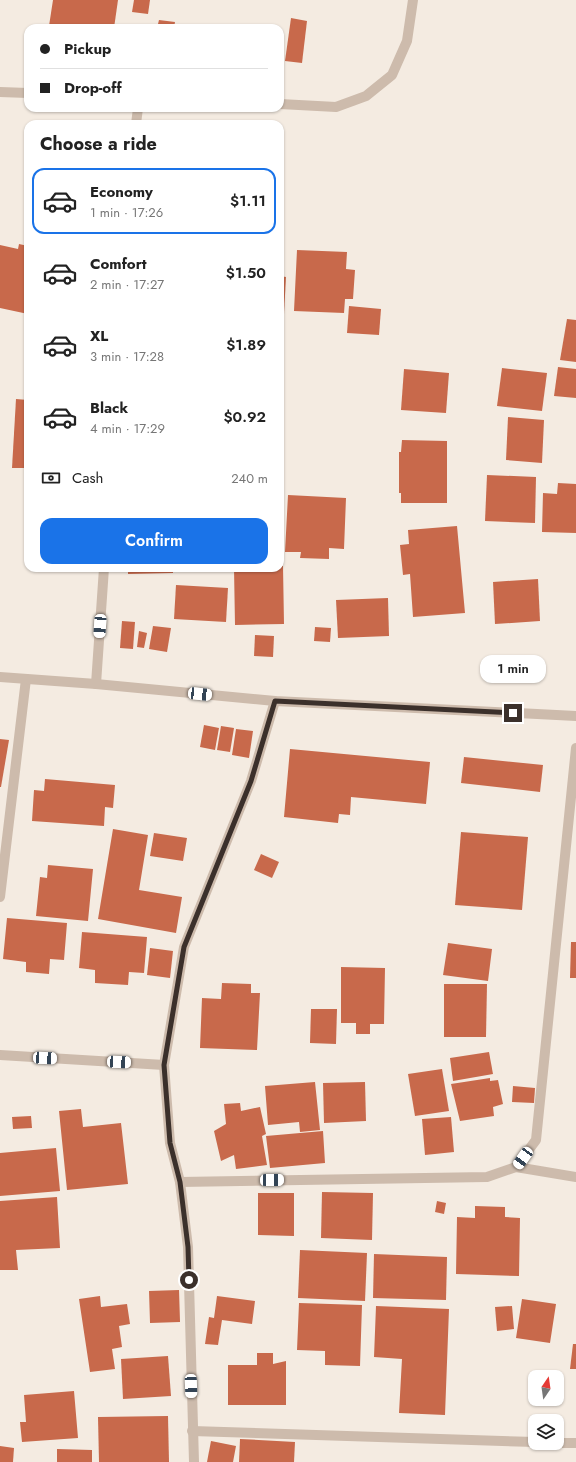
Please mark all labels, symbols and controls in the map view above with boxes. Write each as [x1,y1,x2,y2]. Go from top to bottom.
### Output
text: Pickup [64,38,111,60]
text: Drop-off [64,77,122,99]
text: Choose a ride [40,131,157,157]
text: Economy [90,181,153,203]
icon: car [42,183,78,219]
text: $1.11 [230,190,266,212]
text: 1 min · 17:26 [90,203,163,222]
text: Comfort [90,253,147,275]
icon: car [42,255,78,291]
text: $1.50 [226,262,266,284]
text: 2 min · 17:27 [90,275,164,294]
text: XL [90,325,108,347]
icon: car [42,327,78,363]
text: $1.89 [226,334,266,356]
text: 3 min · 17:28 [90,347,164,366]
text: Black [90,397,128,419]
icon: car [42,399,78,435]
text: $0.92 [223,406,266,428]
text: 4 min · 17:29 [90,419,165,438]
icon: cash [40,467,62,489]
text: Cash [72,467,103,489]
text: 240 m [231,469,268,488]
button: Confirm [40,518,268,564]
car [93,614,107,638]
callout: 1 min [480,655,546,683]
text: 1 min [497,659,529,678]
car [187,687,213,701]
route end [504,704,522,722]
car [33,1051,57,1065]
car [107,1055,131,1069]
car [511,1145,535,1171]
car [260,1174,284,1186]
route start [180,1271,198,1289]
north arrow [528,1370,564,1406]
map controls [528,1370,564,1450]
car [185,1374,197,1398]
button: layers [528,1414,564,1450]

